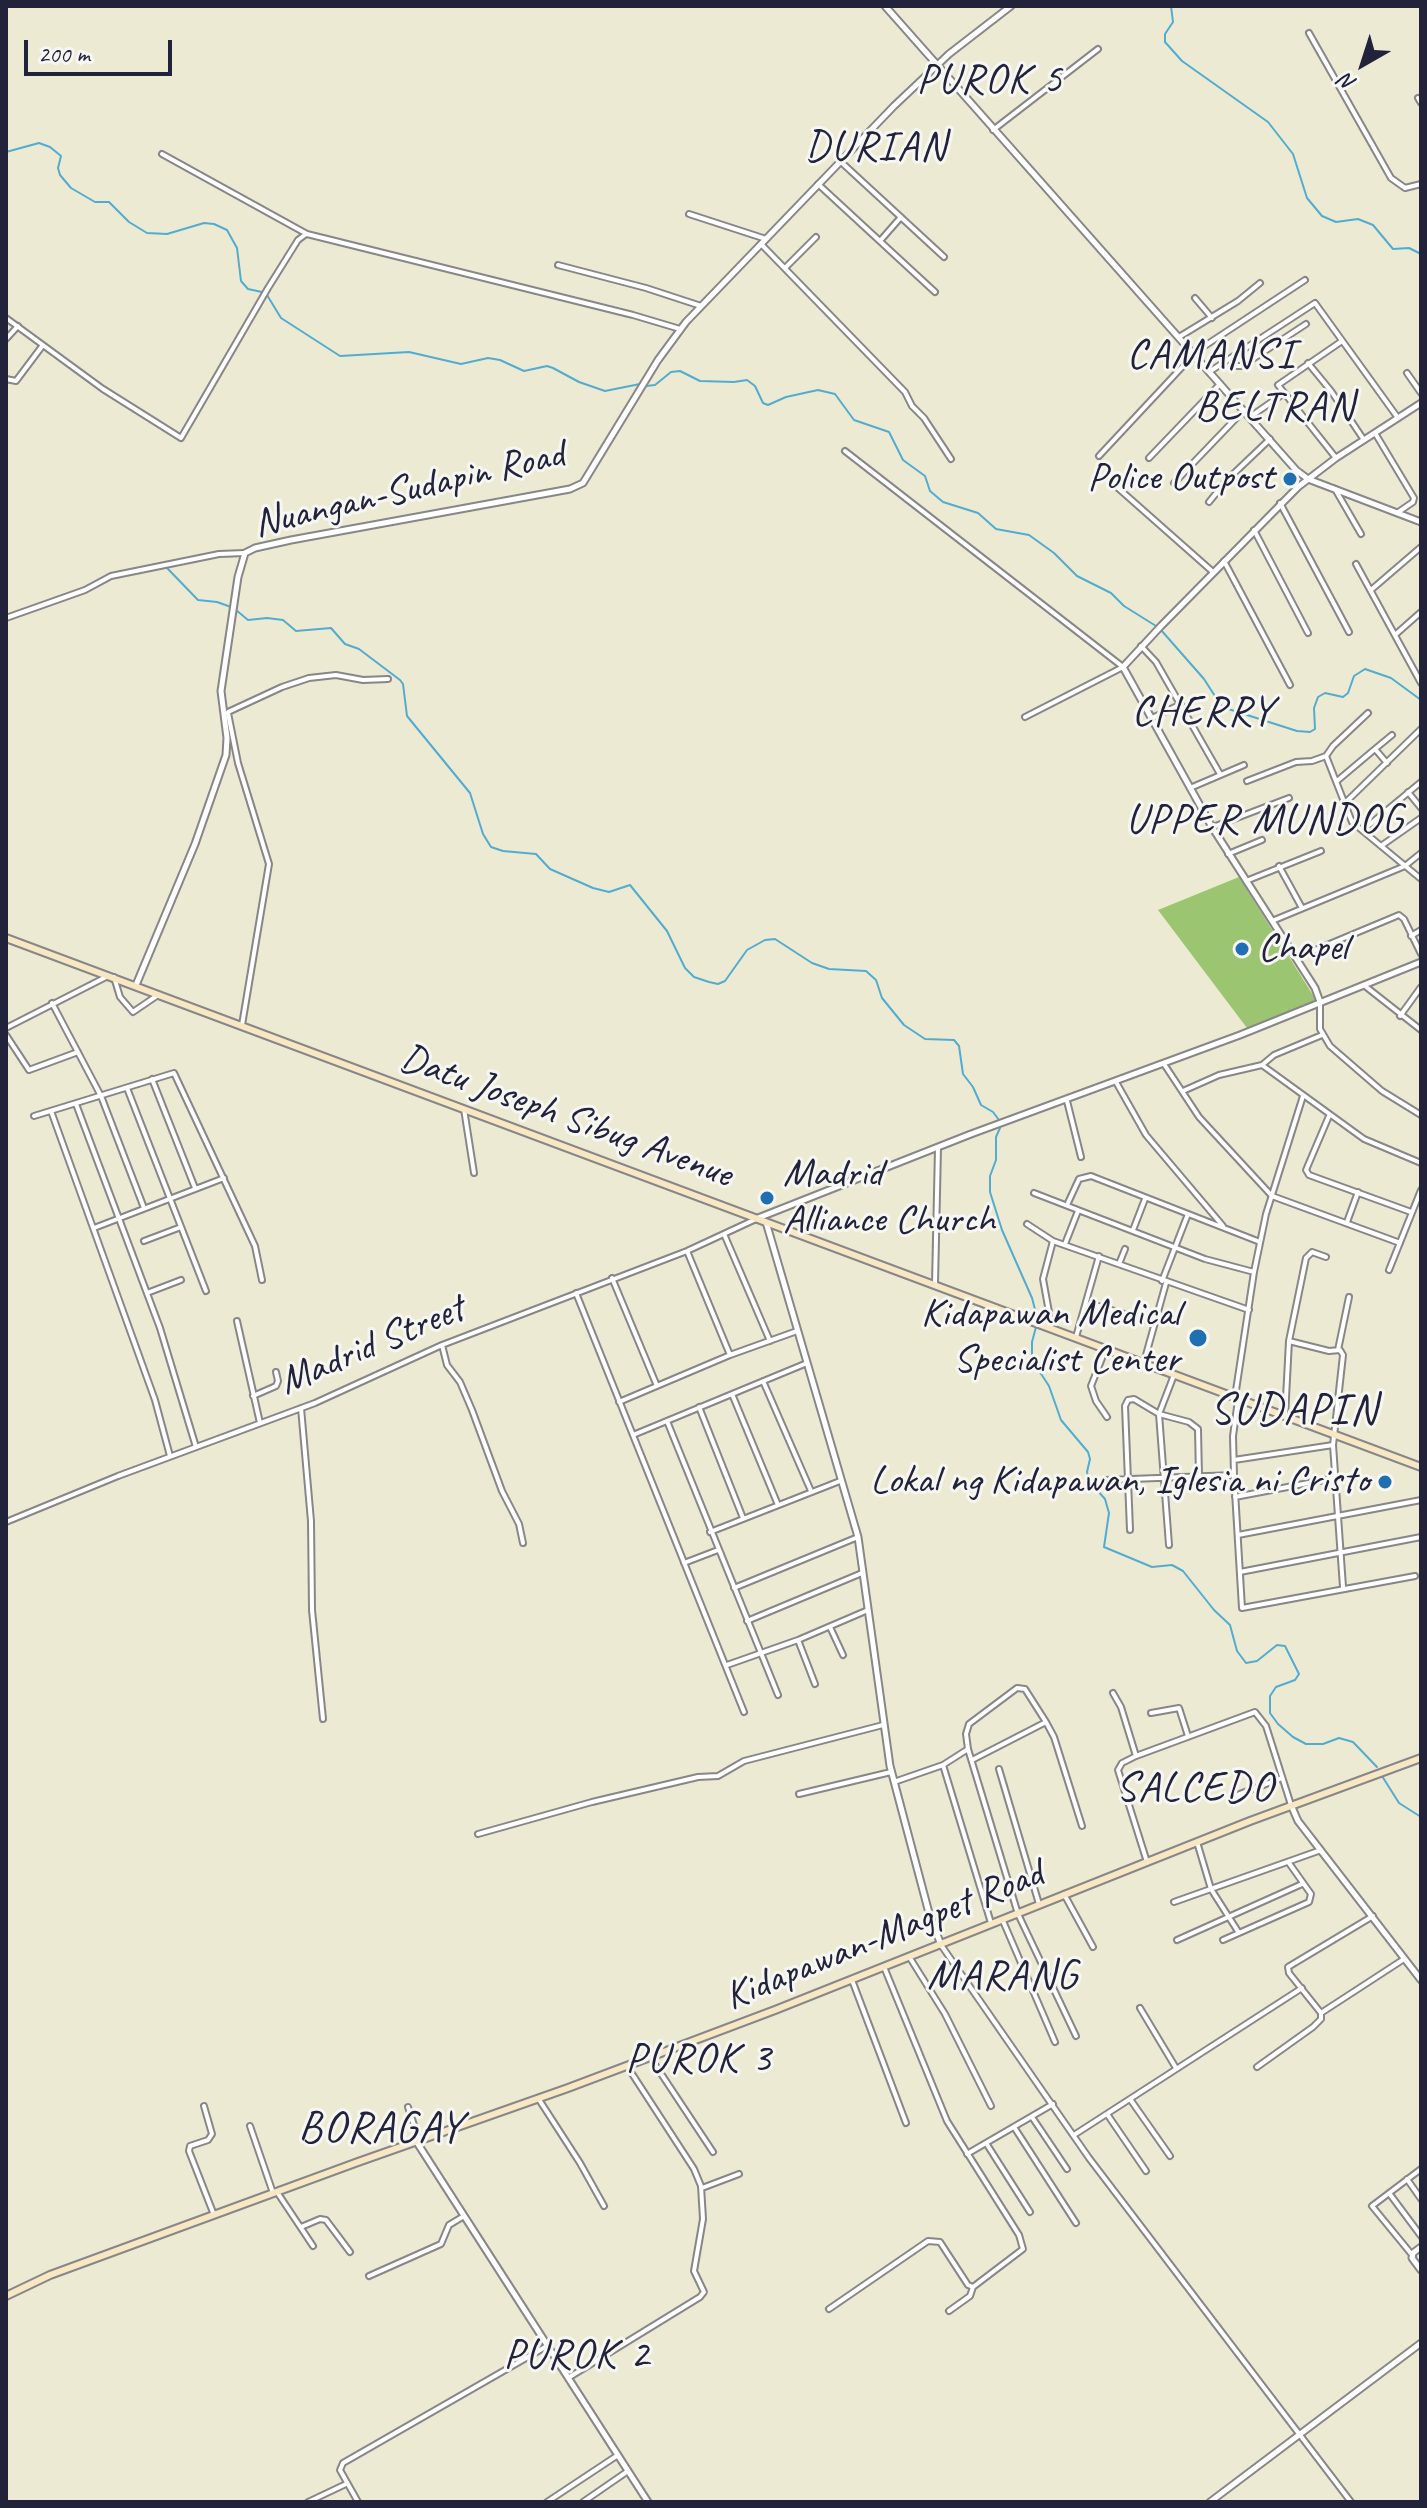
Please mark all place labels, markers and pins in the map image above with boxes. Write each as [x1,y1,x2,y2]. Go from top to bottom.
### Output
place label: Police Outpost [1088,455,1274,503]
marker: Police Outpost [1281,470,1299,488]
place label: Chapel [1258,925,1348,973]
marker: Chapel [1233,940,1251,958]
place label: Madrid Alliance Church [783,1151,995,1245]
marker: Madrid Alliance Church [758,1189,776,1207]
place label: Kidapawan Medical Specialist Center [921,1291,1180,1385]
marker: Kidapawan Medical Specialist Center [1187,1327,1209,1349]
place label: Lokal ng Kidapawan, Iglesia ni Cristo [870,1458,1369,1506]
marker: Lokal ng Kidapawan, Iglesia ni Cristo [1376,1473,1394,1491]

